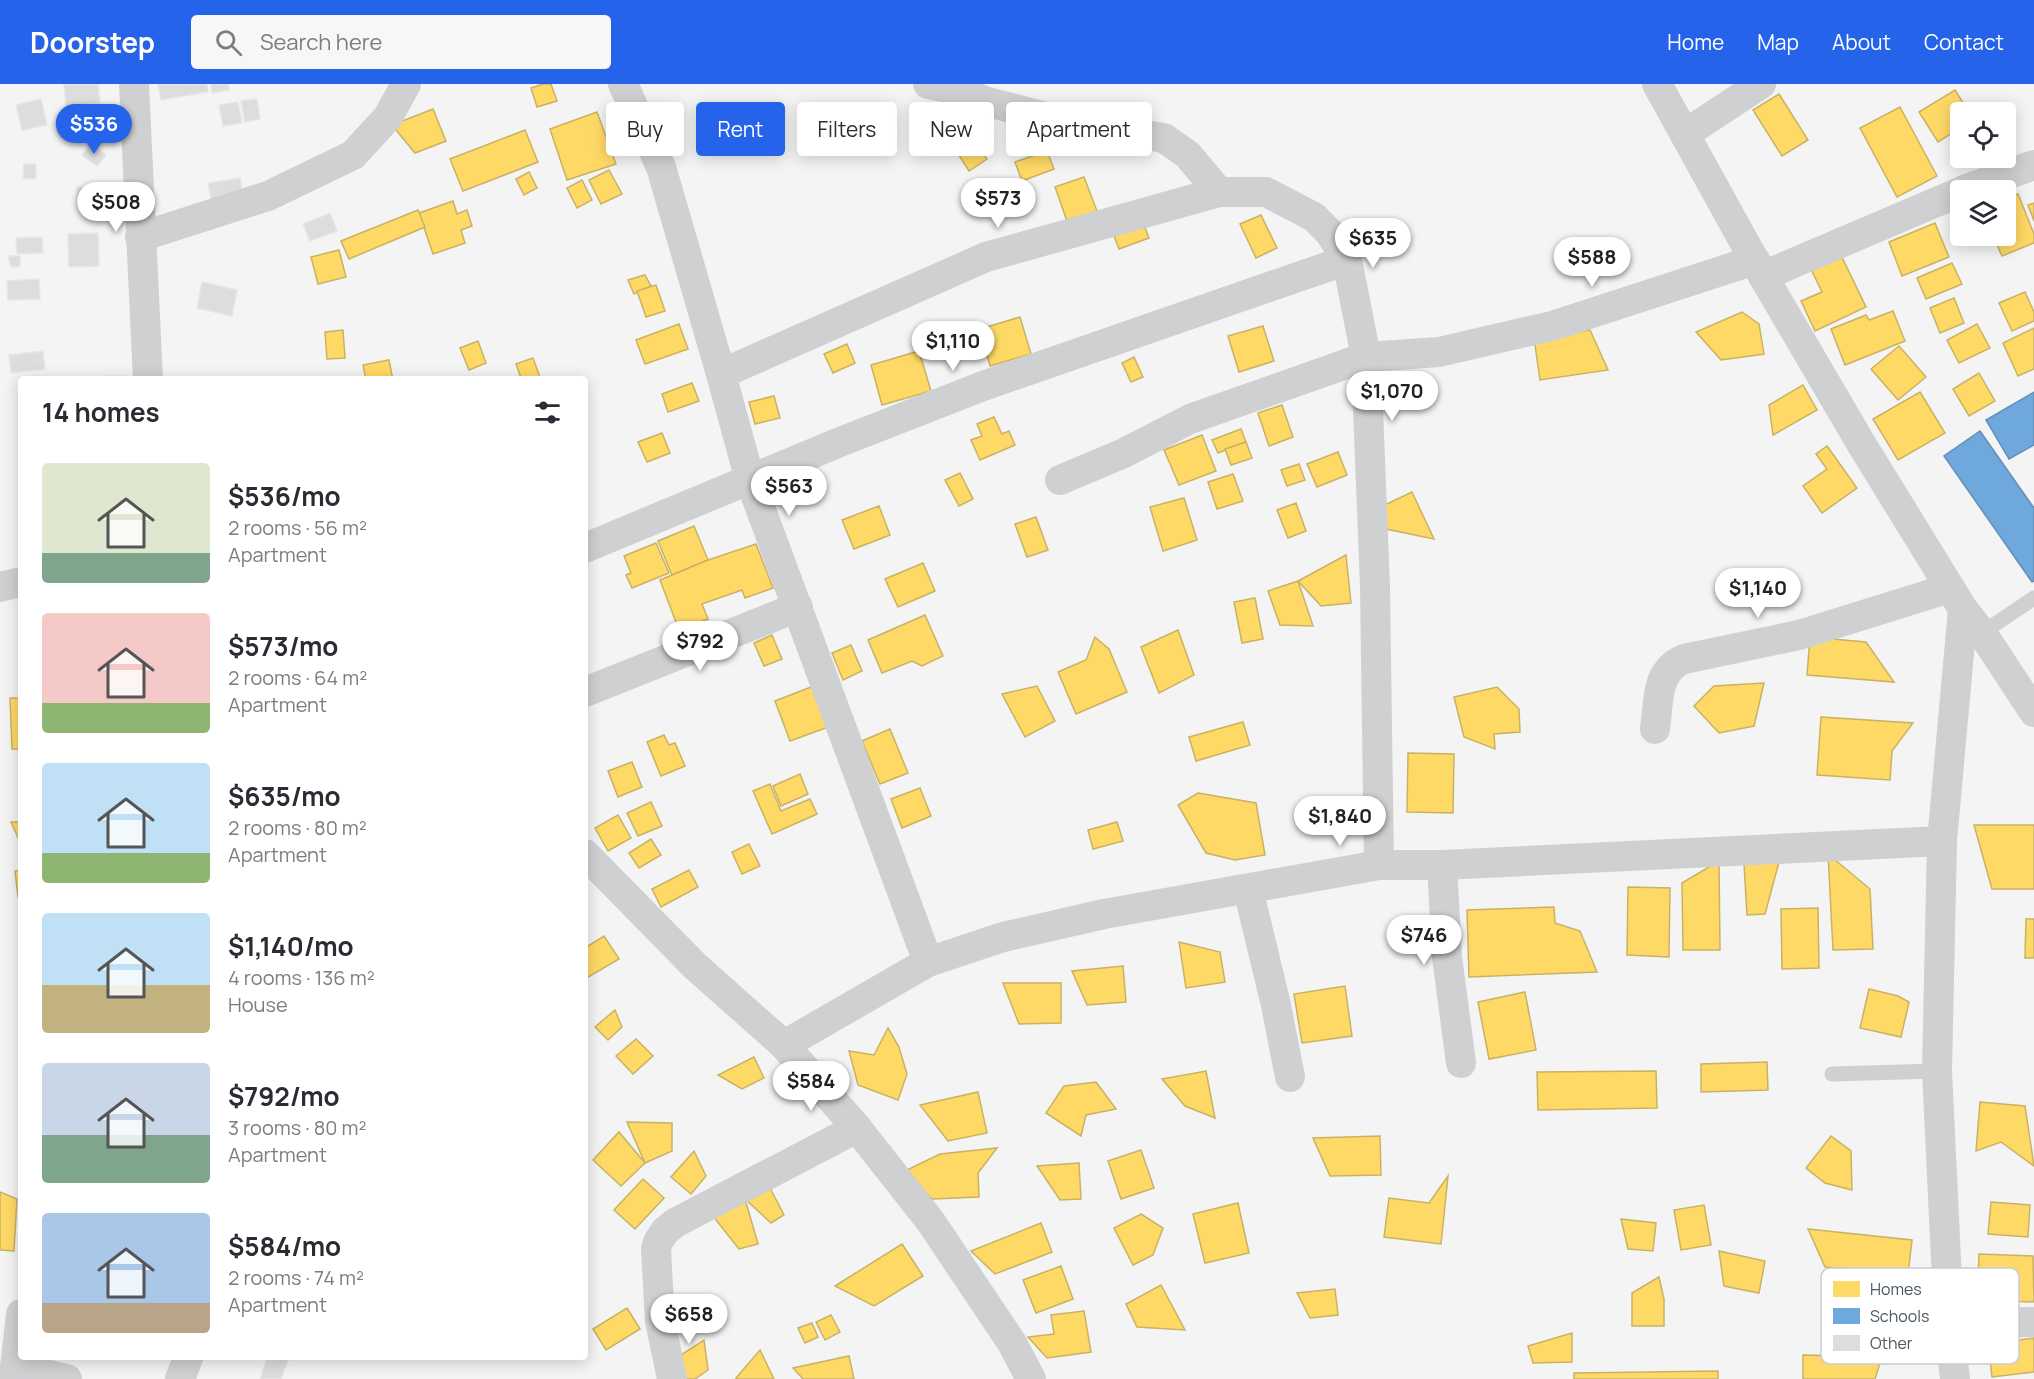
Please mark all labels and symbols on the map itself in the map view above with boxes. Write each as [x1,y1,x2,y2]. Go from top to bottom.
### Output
pin: $536 [58,104,130,155]
pin: $573 [962,178,1034,229]
pin: $508 [80,182,152,233]
pin: $635 [1337,218,1409,269]
pin: $588 [1556,237,1628,288]
pin: $1,110 [904,321,1002,372]
pin: $1,070 [1343,371,1441,422]
pin: $563 [753,466,825,517]
pin: $1,140 [1709,568,1807,619]
pin: $792 [664,621,736,672]
pin: $1,840 [1291,796,1389,847]
pin: $746 [1388,915,1460,966]
pin: $584 [775,1061,847,1112]
legend [1821,1268,2019,1364]
text: Homes [1870,1278,1922,1300]
pin: $658 [653,1294,725,1345]
text: Schools [1870,1305,1929,1327]
text: Other [1870,1332,1913,1354]

